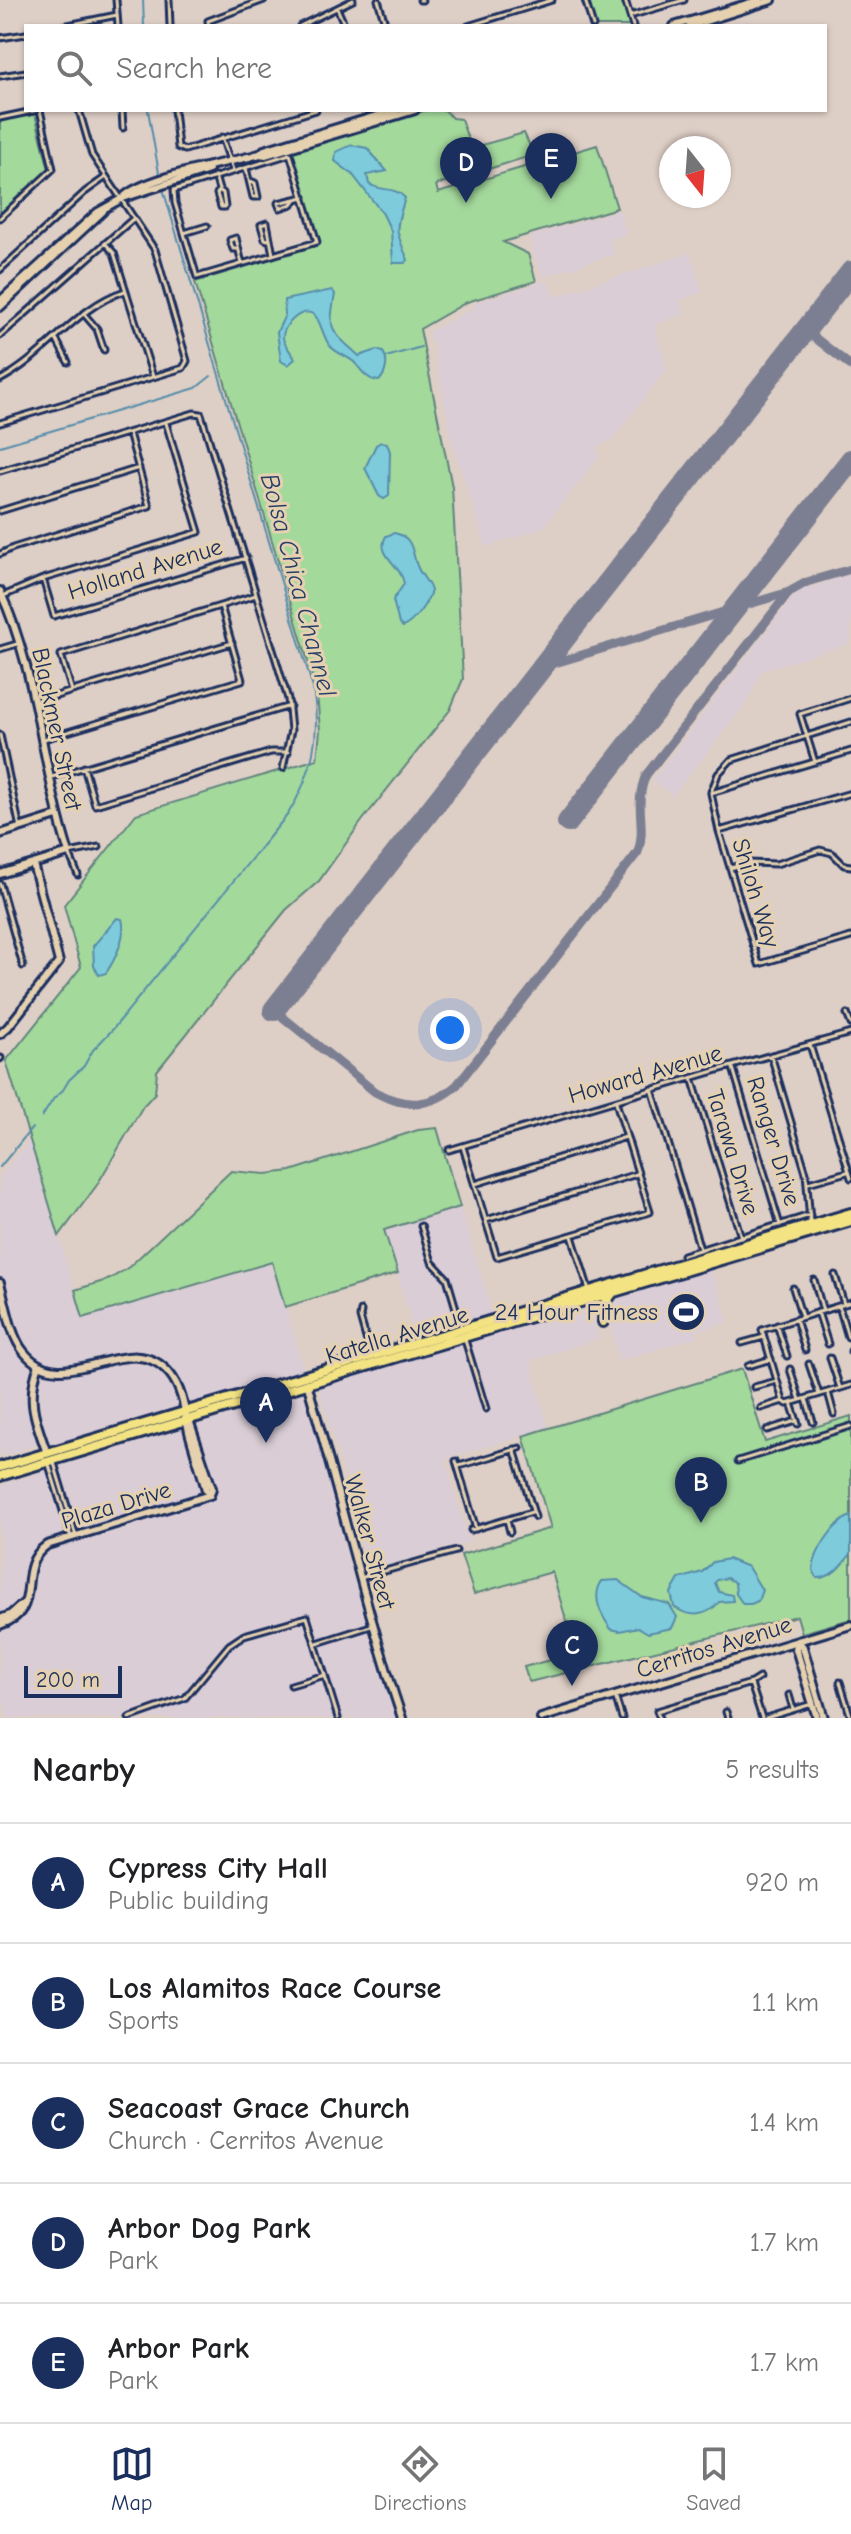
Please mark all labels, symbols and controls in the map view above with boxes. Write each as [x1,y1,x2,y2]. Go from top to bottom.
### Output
search box [24,24,827,112]
icon: search [52,46,96,90]
text: Search here [116,51,272,86]
pin: E [525,133,577,199]
north arrow [659,136,731,208]
pin: D [440,137,492,203]
water label: Bolsa Chica Channel [254,470,342,700]
street label: Holland Avenue [64,532,226,606]
street label: Blackmer Street [26,645,88,814]
street label: Shiloh Way [726,835,786,951]
your location [430,1010,470,1050]
street label: Howard Avenue [565,1039,725,1109]
street label: Ranger Drive [741,1073,807,1209]
street label: Tarawa Drive [701,1086,765,1218]
sports icon: 24 Hour Fitness [665,1291,707,1333]
place label: 24 Hour Fitness [495,1298,658,1326]
street label: Katella Avenue [322,1300,472,1370]
pin: A [240,1377,292,1443]
pin: B [675,1457,727,1523]
street label: Walker Street [339,1472,402,1613]
street label: Plaza Drive [58,1475,174,1535]
street label: Cerritos Avenue [633,1610,795,1684]
pin: C [546,1620,598,1686]
scale bar [24,1662,122,1698]
text: 200 m [36,1667,100,1693]
text: Nearby [32,1750,135,1790]
text: 5 results [725,1755,819,1785]
text: Cypress City Hall [108,1851,328,1886]
text: A [51,1868,65,1898]
text: 920 m [746,1868,819,1898]
text: Public building [108,1886,269,1916]
text: Los Alamitos Race Course [108,1971,441,2006]
text: B [50,1988,66,2018]
text: 1.1 km [752,1988,819,2018]
text: Sports [108,2006,179,2036]
text: Seacoast Grace Church [108,2091,410,2126]
text: C [50,2108,66,2138]
text: 1.4 km [749,2108,819,2138]
text: Church · Cerritos Avenue [108,2126,384,2156]
text: Arbor Dog Park [108,2211,311,2246]
text: D [50,2228,66,2258]
text: 1.7 km [750,2228,819,2258]
text: Park [108,2246,158,2276]
text: Arbor Park [108,2331,249,2366]
text: E [50,2348,66,2378]
text: 1.7 km [750,2348,819,2378]
text: Park [108,2366,158,2396]
tab: Map [110,2442,154,2516]
tab: Directions [374,2442,467,2516]
tab: Saved [686,2442,741,2516]

